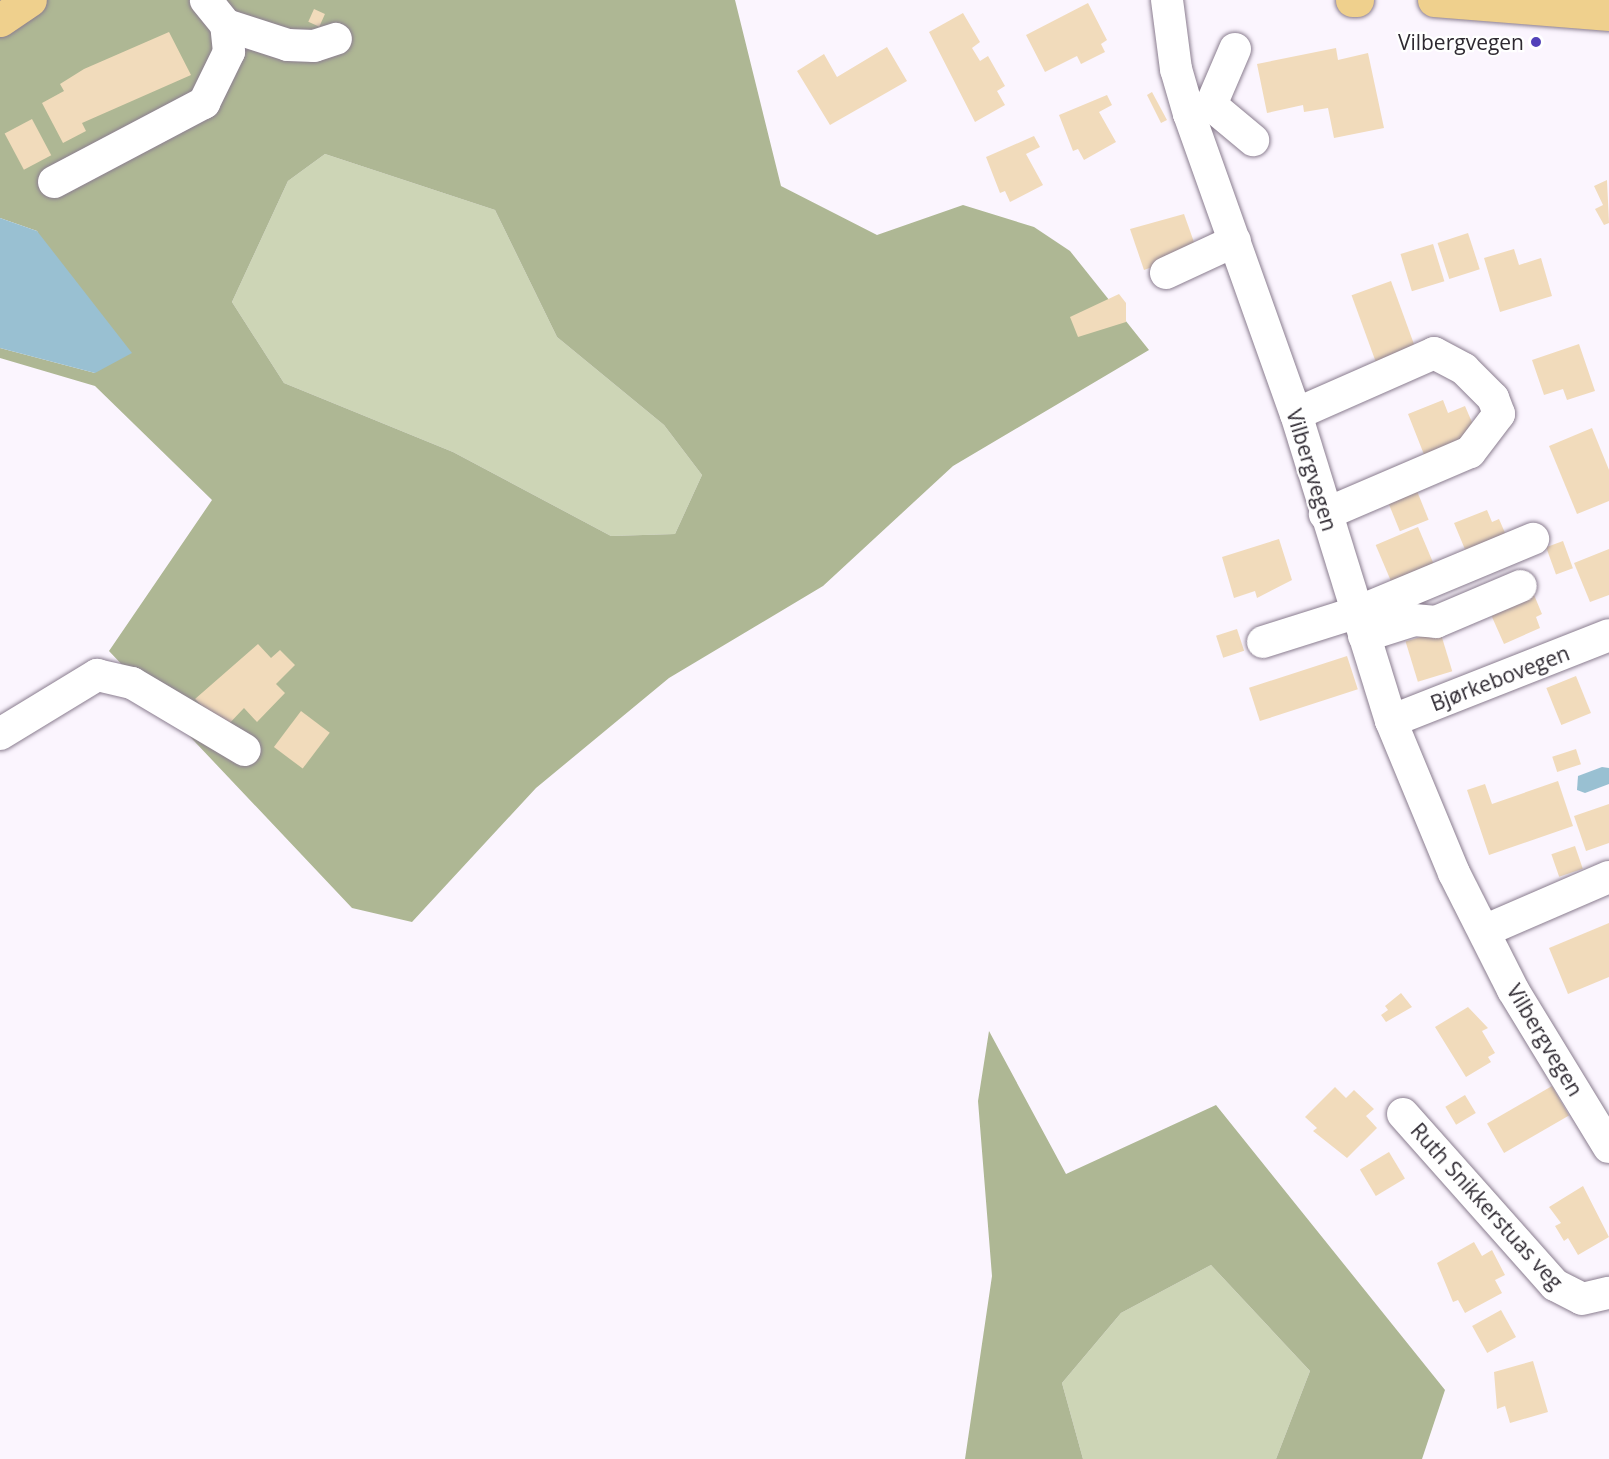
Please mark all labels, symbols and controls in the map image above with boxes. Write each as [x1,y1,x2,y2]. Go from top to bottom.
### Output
place label: Vilbergvegen [1398,29,1524,55]
marker: Vilbergvegen [1529,35,1543,49]
street label: Vilbergvegen [1282,406,1342,534]
street label: Bjørkebovegen [1427,640,1573,716]
street label: Vilbergvegen [1502,979,1588,1101]
street label: Ruth Snikkerstuas veg [1406,1118,1568,1294]

